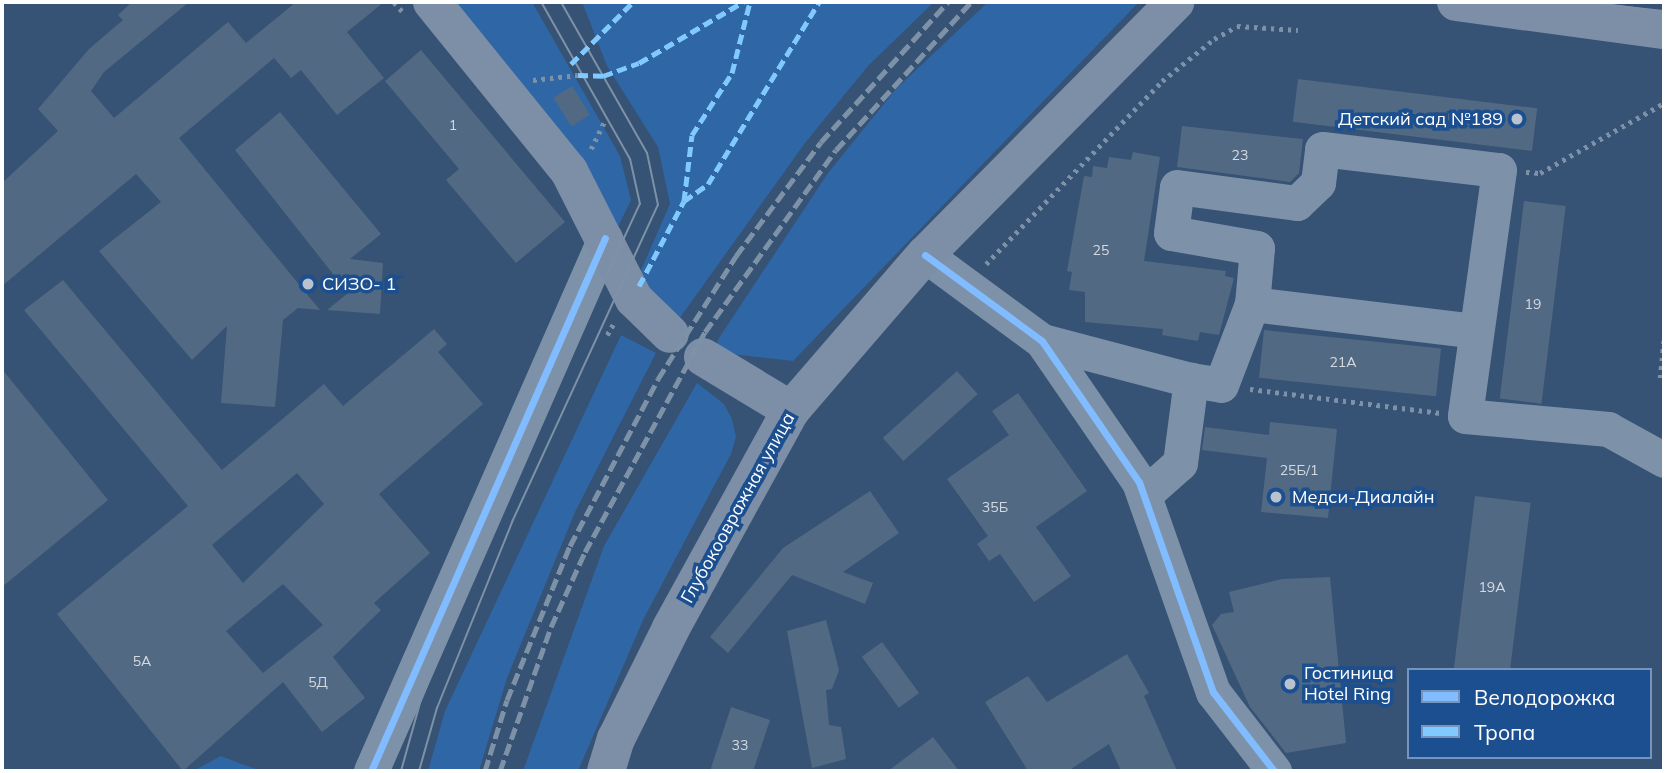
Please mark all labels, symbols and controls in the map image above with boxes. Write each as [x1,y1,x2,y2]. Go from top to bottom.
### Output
place label: Детский сад №189 [1338,108,1503,130]
marker: Детский сад №189 [1509,111,1525,127]
house number: 1 [449,117,457,133]
house number: 23 [1232,147,1248,163]
house number: 25 [1093,242,1109,258]
place label: СИЗО- 1 [322,273,396,295]
marker: СИЗО- 1 [300,276,316,292]
house number: 19 [1525,296,1541,312]
house number: 21А [1329,354,1357,370]
street label: Глубокоовражная улица [677,409,799,607]
house number: 25Б/1 [1280,462,1318,478]
place label: Медси-Диалайн [1292,486,1434,508]
marker: Медси-Диалайн [1266,487,1286,507]
house number: 35Б [982,499,1008,515]
house number: 19А [1478,579,1506,595]
house number: 5А [133,653,151,669]
place label: Гостиница Hotel Ring [1304,663,1394,706]
legend [1407,668,1652,759]
house number: 5Д [308,674,328,690]
marker: Гостиница Hotel Ring [1282,676,1298,692]
text: Велодорожка [1474,684,1616,710]
text: Тропа [1474,719,1535,745]
house number: 33 [732,737,748,753]

